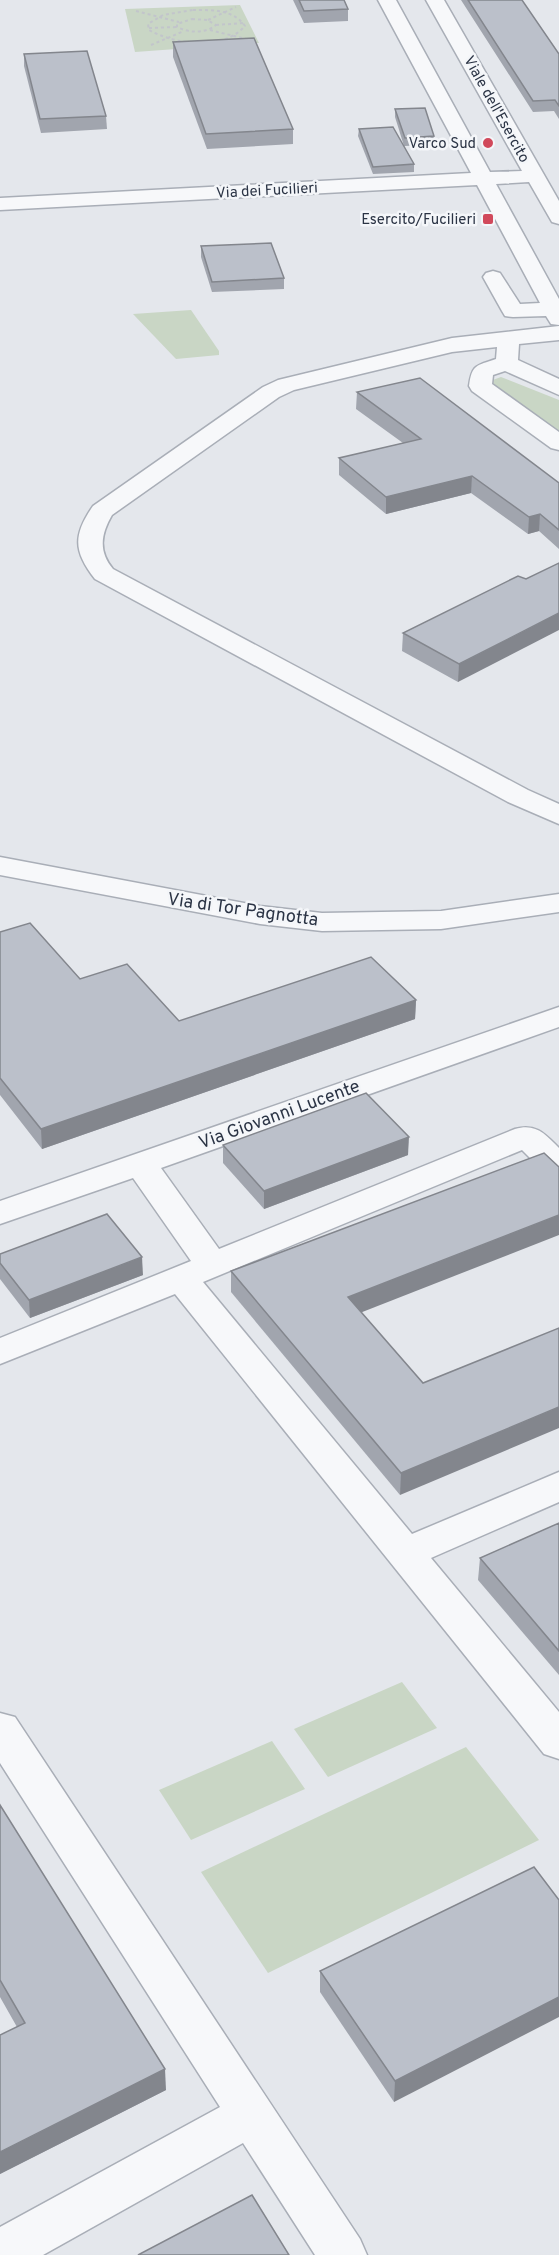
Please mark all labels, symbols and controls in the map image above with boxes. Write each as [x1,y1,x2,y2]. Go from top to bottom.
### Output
street label: Viale dell'Esercito [459,53,533,166]
place label: Varco Sud [408,135,476,154]
marker: Varco Sud [481,136,495,150]
street label: Via dei Fucilieri [216,179,318,204]
place label: Esercito/Fucilieri [361,211,476,230]
marker: Esercito/Fucilieri [481,212,495,226]
street label: Via di Tor Pagnotta [166,889,320,932]
street label: Via Giovanni Lucente [196,1076,363,1155]

